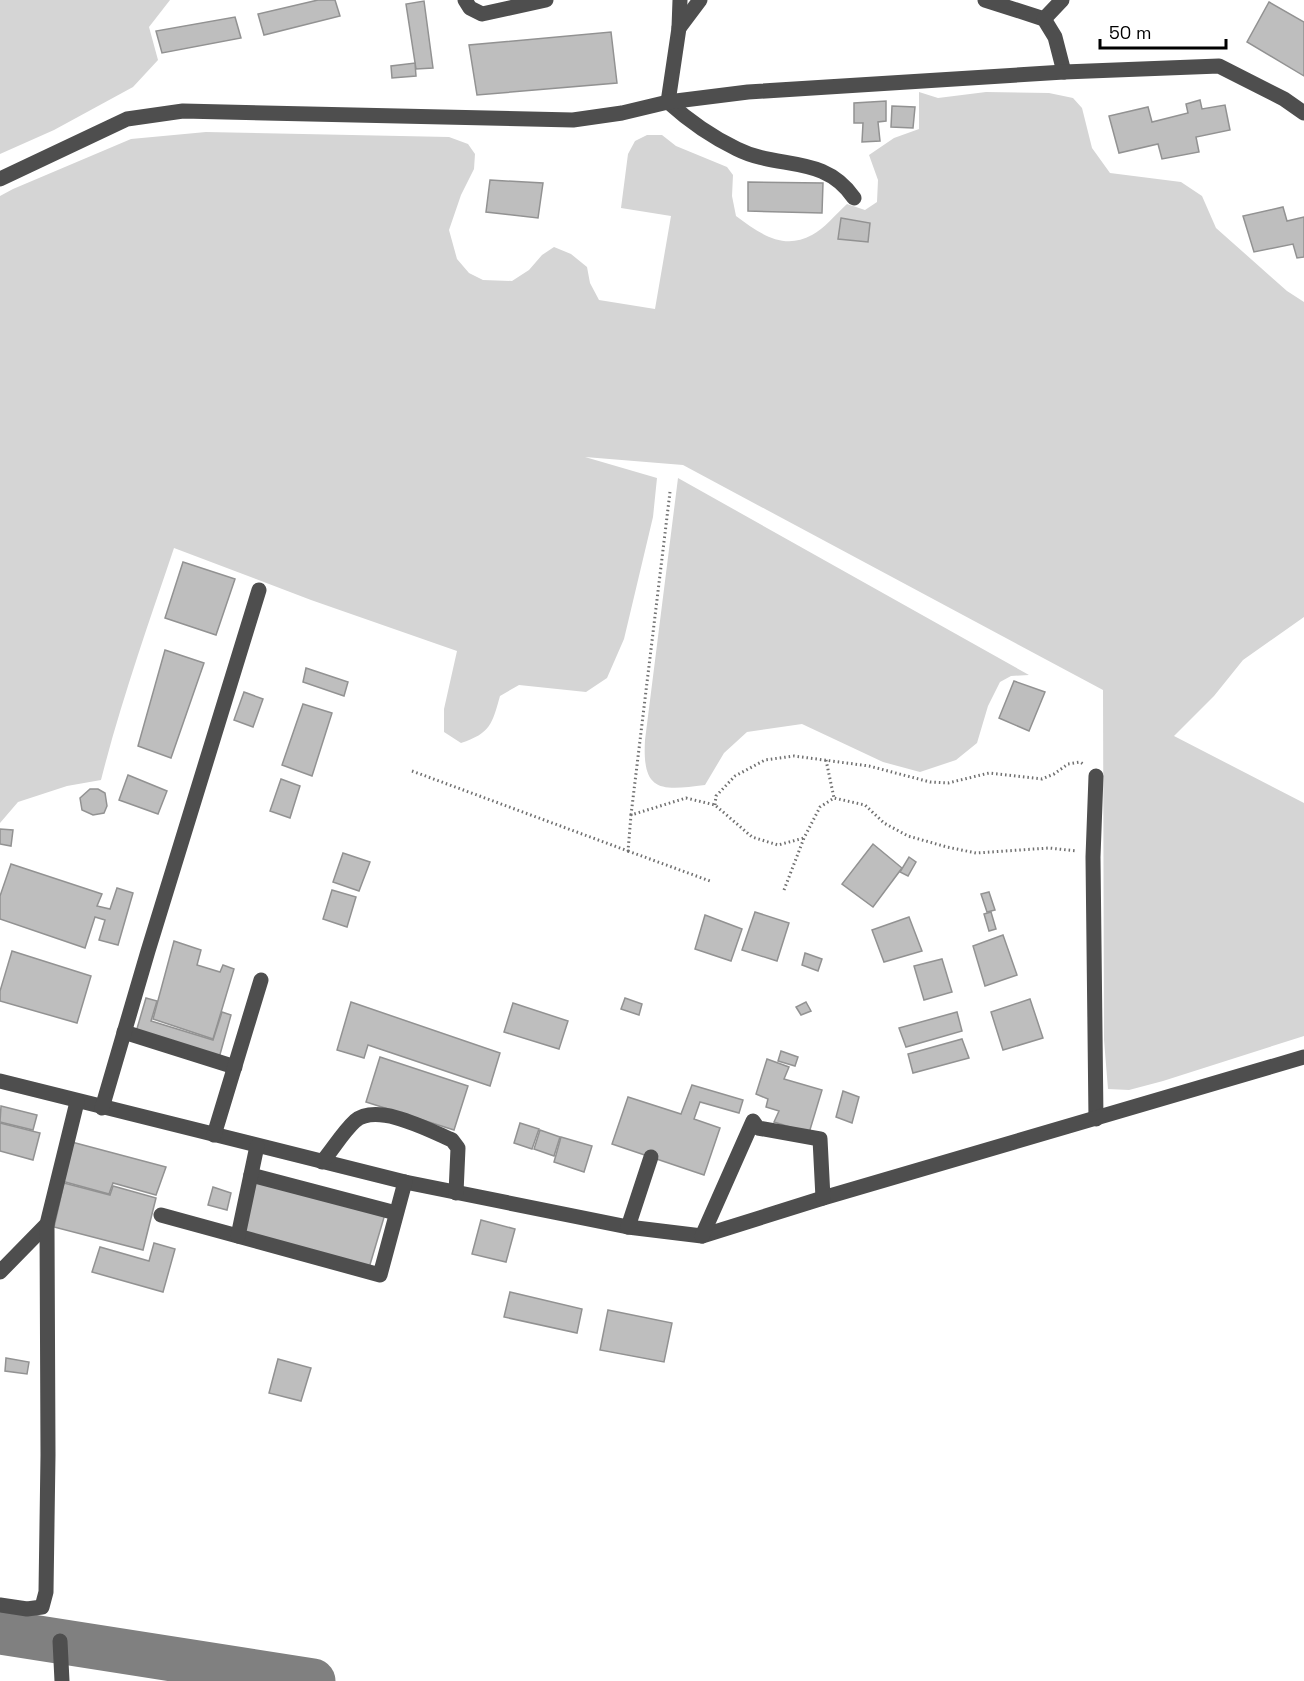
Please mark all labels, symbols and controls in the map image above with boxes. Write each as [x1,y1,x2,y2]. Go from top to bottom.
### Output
scale bar [1100,12,1226,50]
text: 50 m [1109,21,1151,44]

